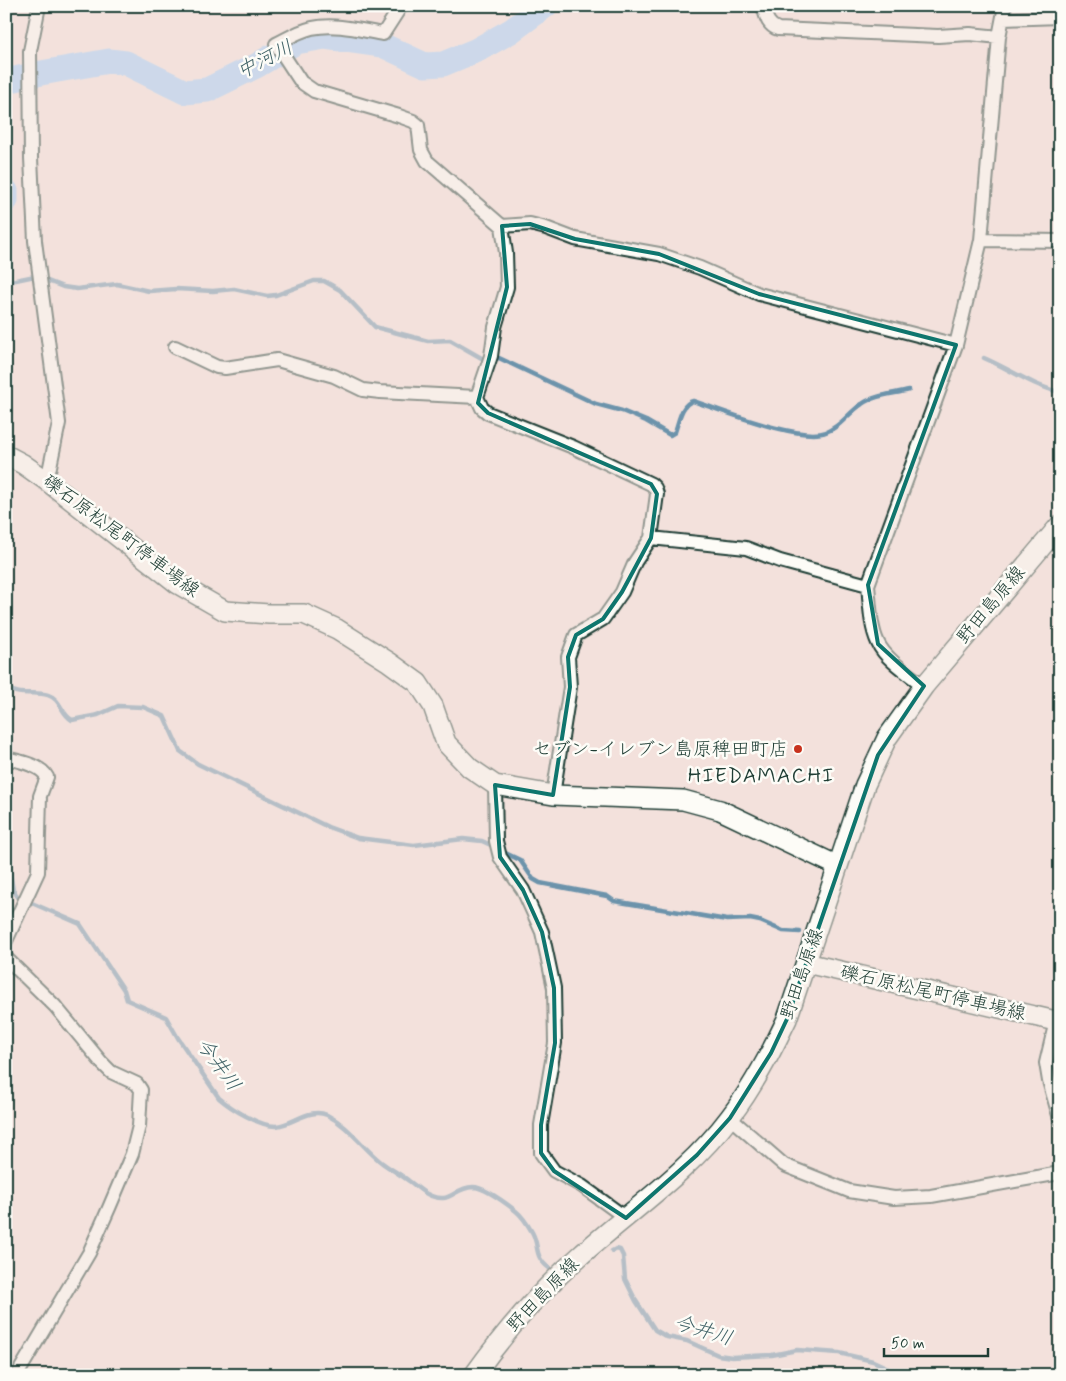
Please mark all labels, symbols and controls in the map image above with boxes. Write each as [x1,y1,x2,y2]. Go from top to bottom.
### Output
water label: 中河川 [232,34,298,86]
street label: 礫石原松尾町停車場線 [38,469,204,603]
street label: 野田島原線 [951,561,1031,649]
place label: セブン-イレブン島原稗田町店 [532,737,788,762]
marker: セブン-イレブン島原稗田町店 [792,743,804,755]
district label: HIEDAMACHI [688,762,834,790]
street label: 野田島原線 [775,925,829,1023]
street label: 礫石原松尾町停車場線 [838,959,1028,1027]
water label: 今井川 [189,1033,247,1097]
street label: 野田島原線 [501,1252,585,1338]
water label: 今井川 [670,1309,736,1353]
scale bar [884,1326,987,1358]
text: 50 m [891,1334,925,1354]

